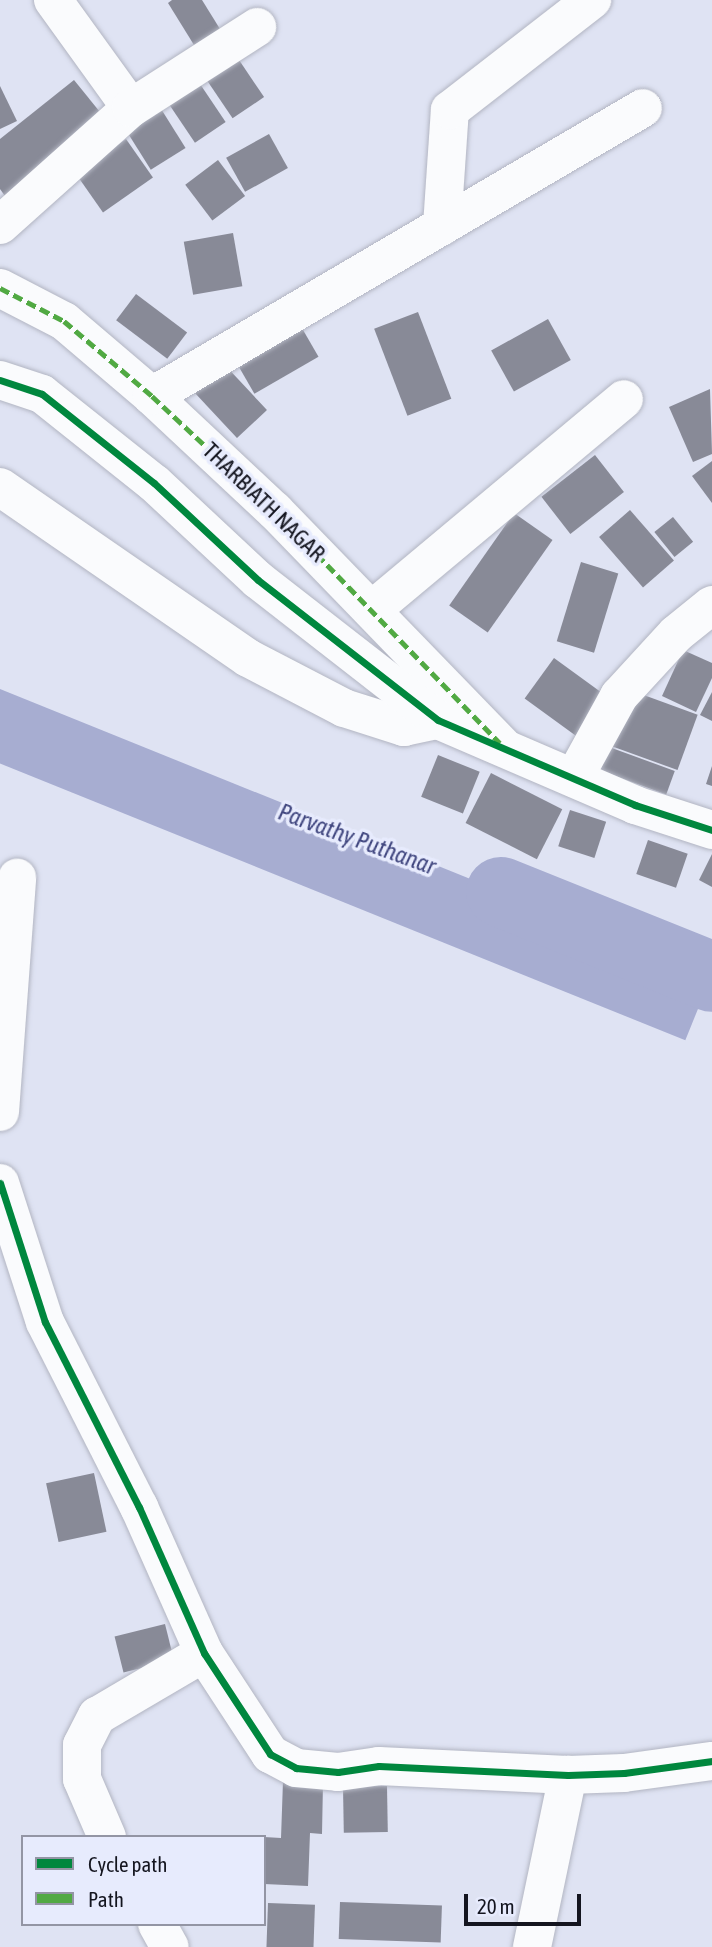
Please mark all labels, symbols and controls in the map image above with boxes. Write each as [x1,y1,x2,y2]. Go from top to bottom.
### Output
street label: THARBIATH NAGAR [197,437,331,567]
water label: Parvathy Puthanar [274,797,440,881]
legend [21,1835,266,1926]
text: Cycle path [88,1852,167,1876]
scale bar [467,1881,584,1925]
text: Path [88,1887,124,1911]
text: 20 m [477,1894,515,1918]

